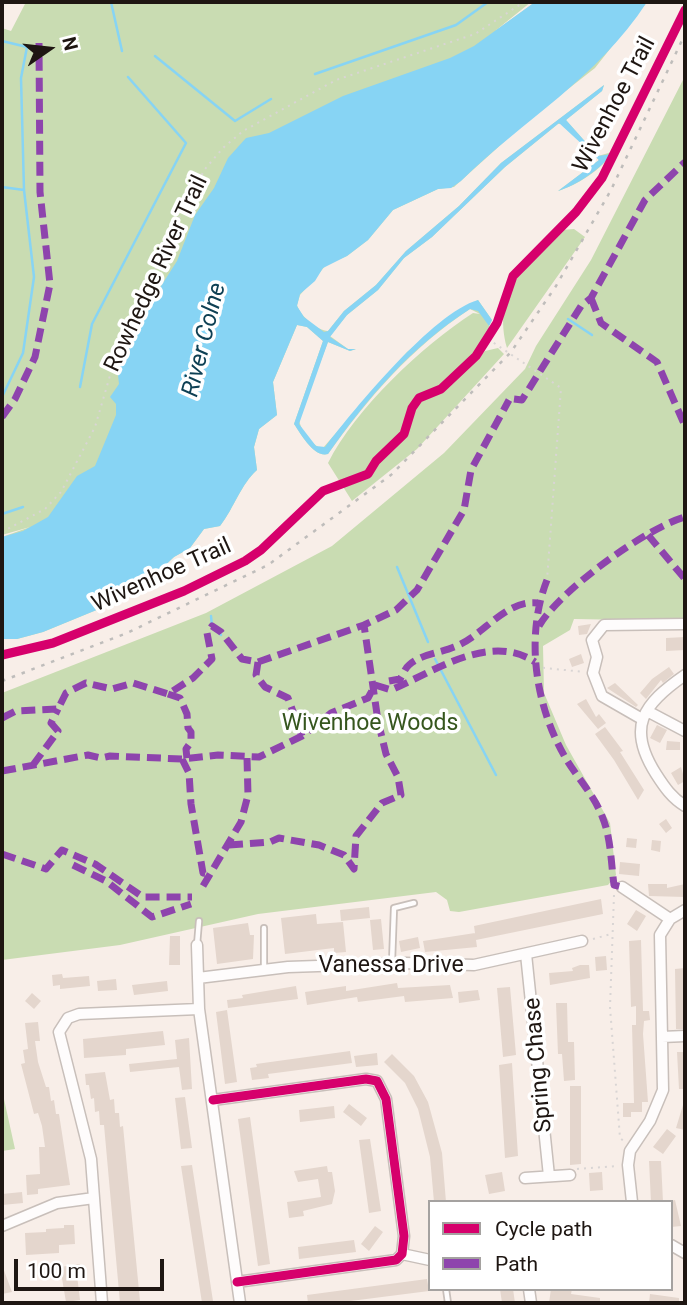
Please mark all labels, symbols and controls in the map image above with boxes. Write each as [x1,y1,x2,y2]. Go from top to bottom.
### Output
north arrow [14,14,84,84]
street label: Wivenhoe Trail [568,33,662,177]
text: N [57,35,83,53]
street label: Rowhedge River Trail [99,171,215,377]
water label: River Colne [177,280,233,400]
street label: Wivenhoe Trail [88,533,236,619]
park label: Wivenhoe Woods [282,710,458,738]
street label: Vanessa Drive [318,952,464,980]
street label: Spring Chase [519,996,559,1134]
legend [428,1200,673,1291]
text: Cycle path [495,1217,593,1241]
scale bar [18,1246,168,1290]
text: Path [495,1252,538,1276]
text: 100 m [27,1259,86,1283]

